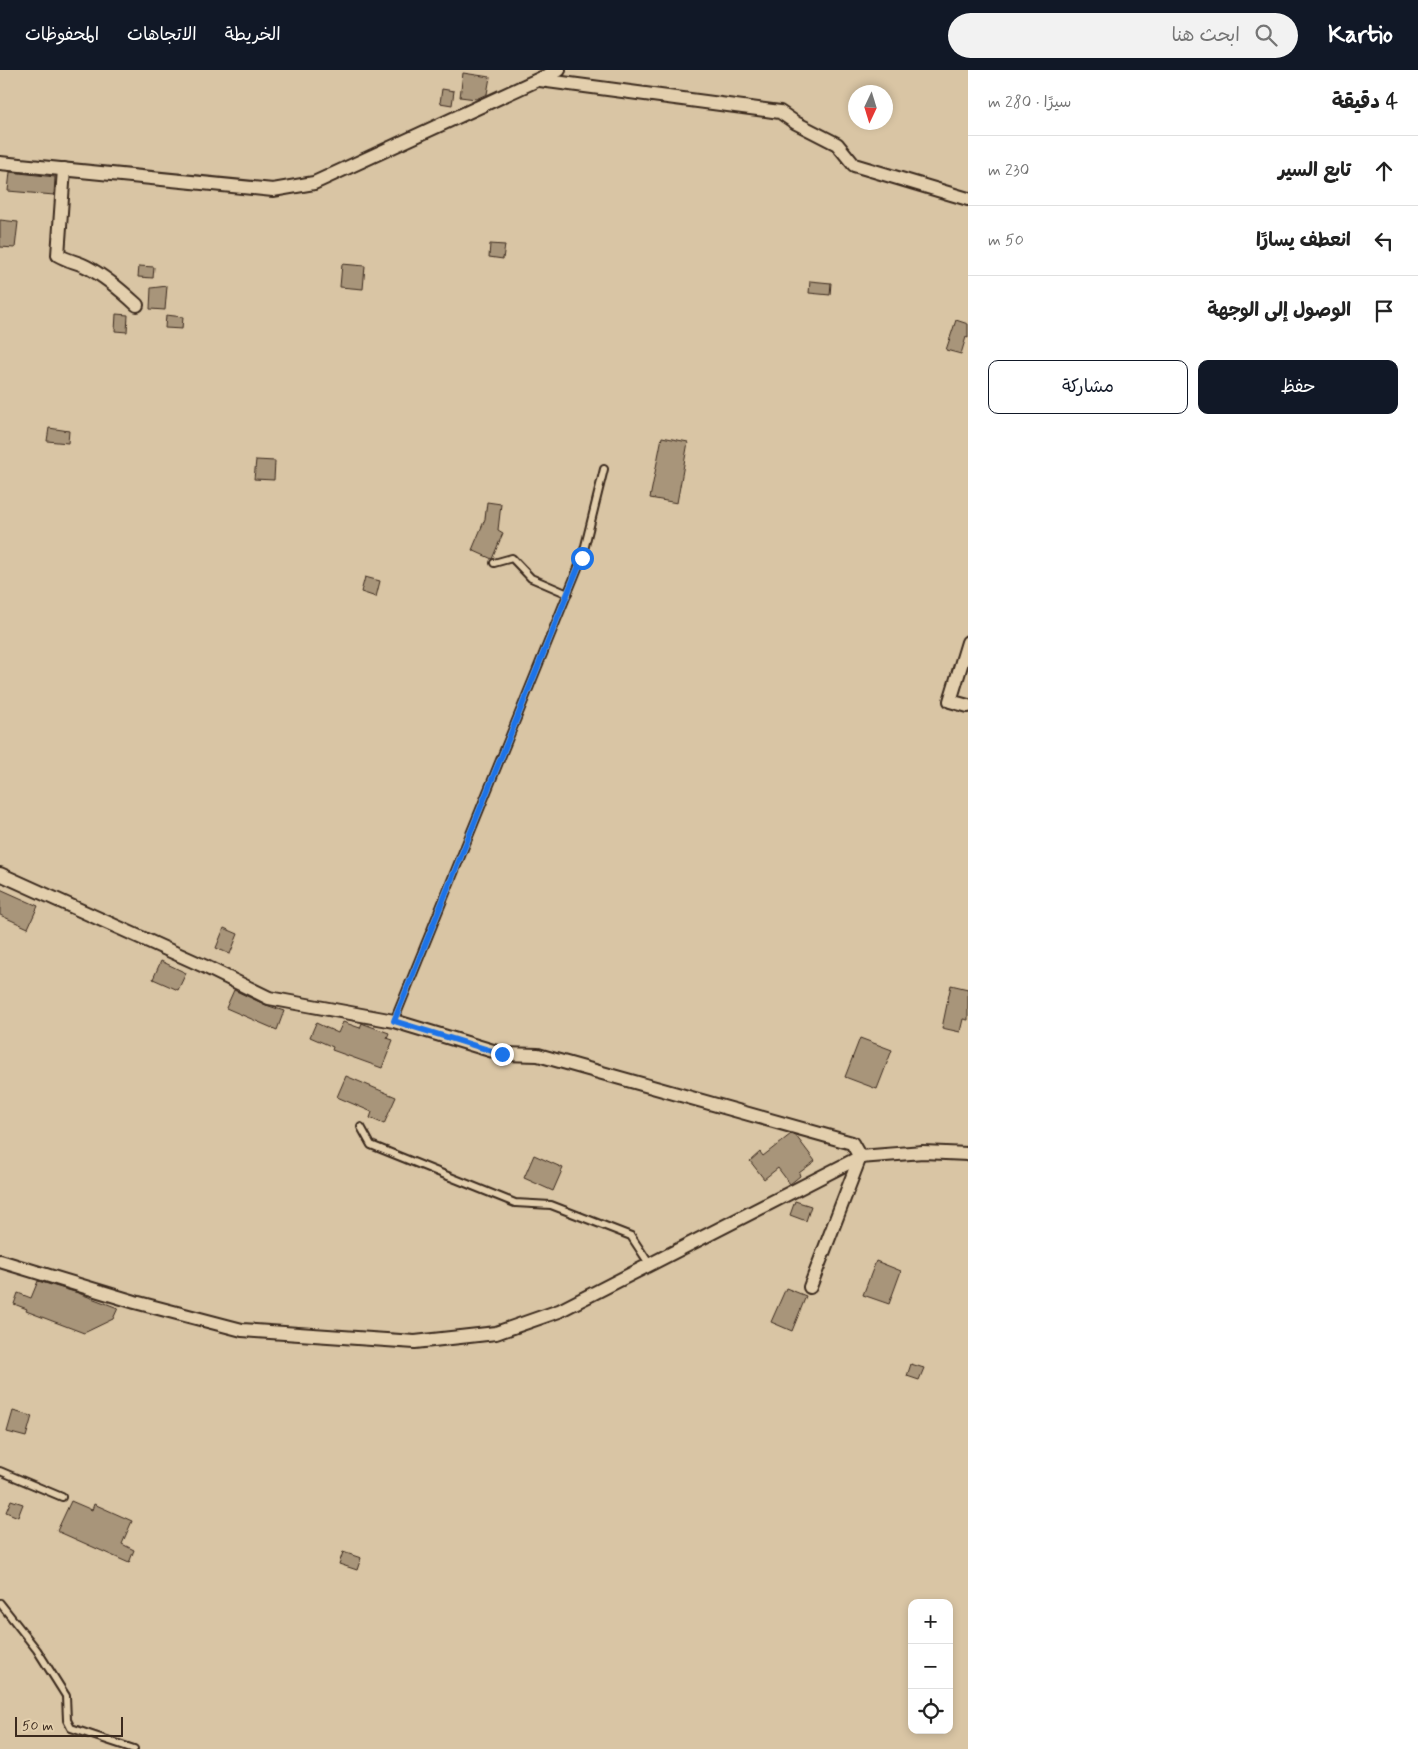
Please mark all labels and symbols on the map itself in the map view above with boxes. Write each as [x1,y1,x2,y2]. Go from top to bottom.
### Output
north arrow [848,85,893,130]
route start [571,547,594,570]
route end [491,1043,514,1066]
scale bar [15,1714,122,1737]

